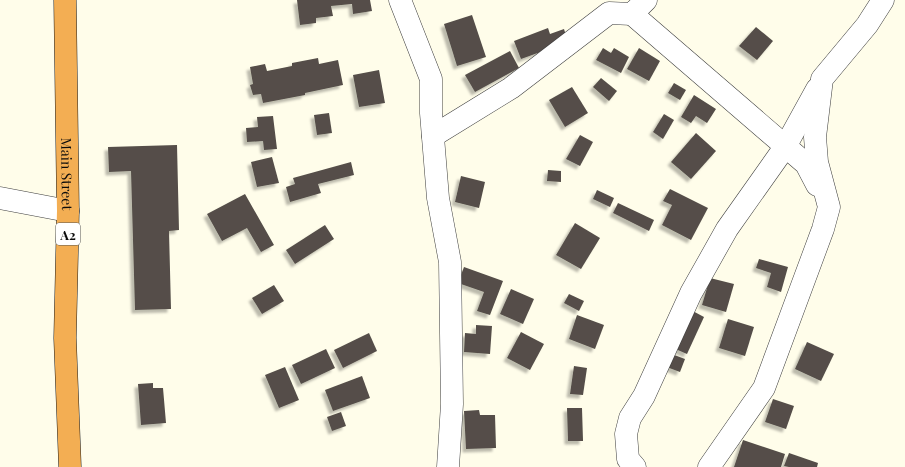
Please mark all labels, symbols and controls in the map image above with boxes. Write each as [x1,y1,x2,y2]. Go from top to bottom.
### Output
street label: Main Street [57,137,78,212]
road number: A2 [56,223,80,245]

